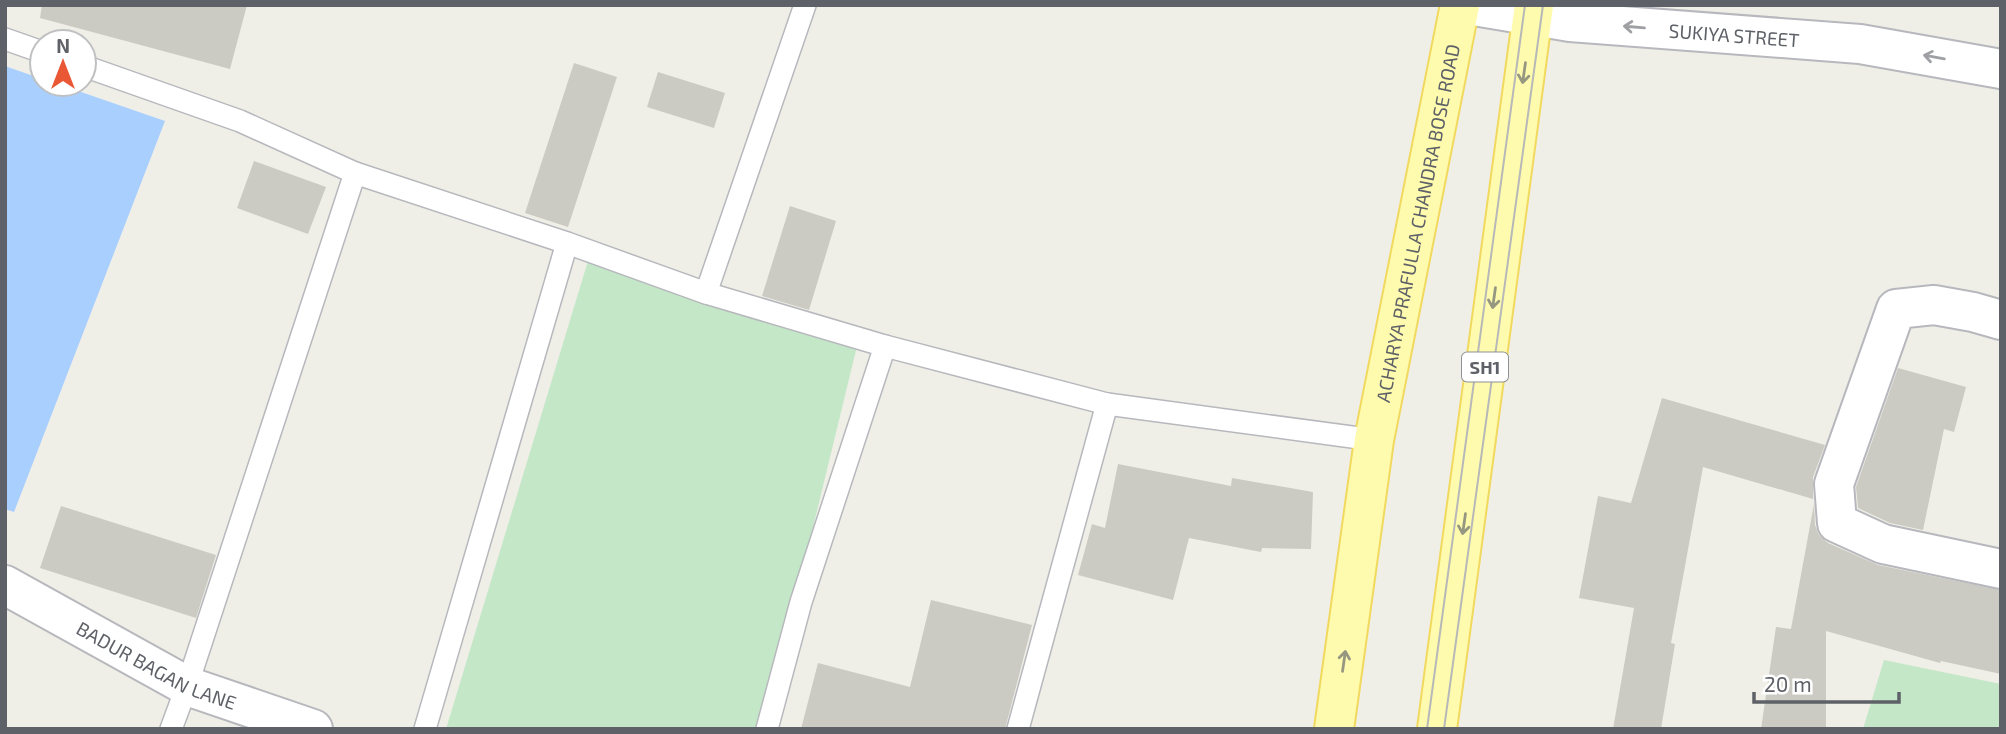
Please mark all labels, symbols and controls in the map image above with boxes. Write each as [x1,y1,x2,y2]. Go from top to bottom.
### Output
street label: SUKIYA STREET [1668,18,1800,51]
one-way arrow [1624,20,1646,33]
north arrow [28,28,98,98]
text: N [56,34,70,57]
street label: ACHARYA PRAFULLA CHANDRA BOSE ROAD [1370,42,1464,404]
one-way arrow [1923,50,1945,63]
one-way arrow [1518,61,1531,84]
one-way arrow [1488,287,1501,309]
road number: SH1 [1462,352,1508,382]
one-way arrow [1458,512,1471,535]
street label: BADUR BAGAN LANE [73,616,240,714]
one-way arrow [1337,650,1350,673]
scale bar [1754,660,1899,704]
text: 20 m [1764,671,1812,696]

